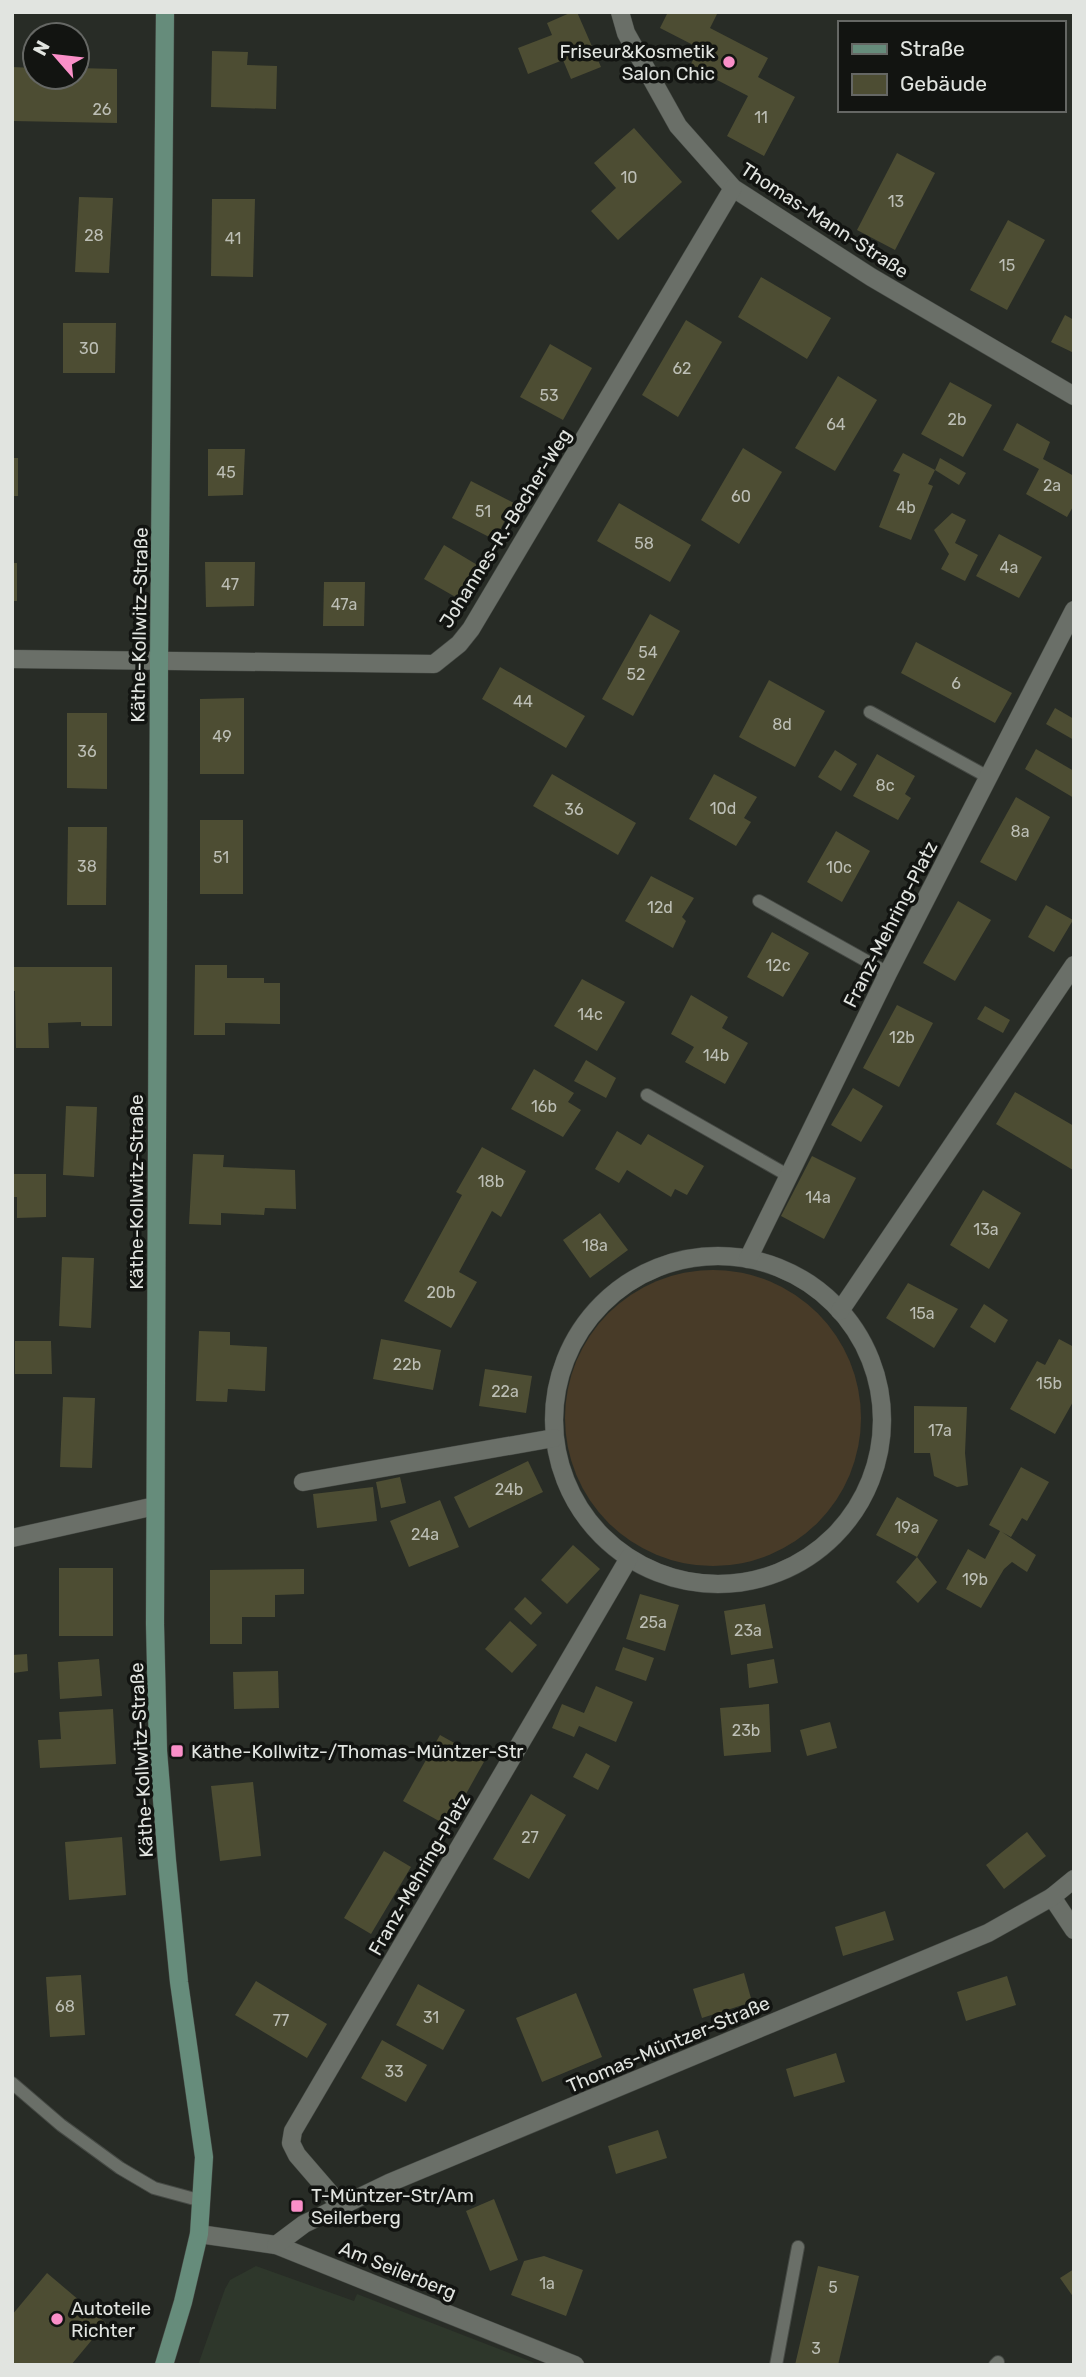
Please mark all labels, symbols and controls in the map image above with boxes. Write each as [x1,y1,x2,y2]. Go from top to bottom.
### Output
north arrow [21,21,91,91]
legend [838,21,1065,112]
text: Straße [900,36,965,61]
text: N [28,37,55,60]
place label: Friseur&Kosmetik Salon Chic [559,40,715,85]
marker: Friseur&Kosmetik Salon Chic [721,54,737,70]
text: Gebäude [900,71,987,96]
house number: 26 [92,100,112,119]
house number: 11 [754,108,768,127]
street label: Thomas-Mann-Straße [737,158,913,283]
house number: 10 [620,168,638,187]
house number: 13 [888,192,904,211]
house number: 28 [84,226,104,245]
house number: 41 [225,229,241,248]
house number: 15 [999,256,1015,275]
house number: 30 [79,339,99,358]
house number: 62 [672,359,692,378]
house number: 53 [539,386,559,405]
house number: 2b [948,410,966,429]
house number: 64 [826,415,846,434]
street label: Johannes-R.-Becher-Weg [435,424,576,632]
house number: 45 [216,463,236,482]
house number: 2a [1043,476,1061,495]
house number: 60 [731,487,751,506]
house number: 4b [896,498,916,517]
house number: 51 [475,502,491,521]
street label: Käthe-Kollwitz-Straße [126,527,153,723]
house number: 58 [634,534,654,553]
house number: 4a [1000,558,1018,577]
house number: 47 [221,575,239,594]
house number: 47a [331,595,357,614]
house number: 54 [638,643,658,662]
house number: 52 [627,665,645,684]
house number: 6 [951,674,961,693]
house number: 44 [513,692,533,711]
house number: 8d [772,715,792,734]
house number: 49 [212,727,232,746]
house number: 36 [77,742,97,761]
house number: 8c [875,776,895,795]
house number: 10d [710,799,736,818]
house number: 36 [564,800,584,819]
house number: 8a [1010,822,1030,841]
street label: Franz-Mehring-Platz [839,837,942,1011]
house number: 51 [213,848,229,867]
house number: 38 [77,857,97,876]
house number: 10c [826,858,852,877]
house number: 12d [647,898,673,917]
house number: 12c [765,956,791,975]
house number: 14c [577,1005,603,1024]
house number: 12b [889,1028,915,1047]
house number: 14b [703,1046,729,1065]
street label: Käthe-Kollwitz-Straße [125,1094,148,1290]
house number: 16b [531,1097,557,1116]
house number: 18b [478,1172,504,1191]
house number: 14a [805,1188,831,1207]
house number: 13a [973,1220,999,1239]
house number: 18a [582,1236,608,1255]
house number: 20b [426,1283,456,1302]
house number: 15a [909,1304,935,1323]
house number: 22b [393,1355,421,1374]
house number: 15b [1036,1374,1062,1393]
house number: 22a [491,1382,519,1401]
house number: 17a [928,1421,952,1440]
house number: 24b [495,1480,523,1499]
house number: 19a [894,1518,920,1537]
house number: 24a [411,1525,439,1544]
house number: 19b [962,1570,988,1589]
house number: 25a [639,1613,667,1632]
house number: 23a [734,1621,762,1640]
street label: Käthe-Kollwitz-Straße [125,1662,158,1858]
house number: 23b [732,1721,760,1740]
place label: Käthe-Kollwitz-/Thomas-Müntzer-Str [191,1740,524,1763]
marker: Käthe-Kollwitz-/Thomas-Müntzer-Str [169,1743,185,1759]
street label: Franz-Mehring-Platz [364,1789,475,1959]
house number: 27 [521,1828,539,1847]
street label: Thomas-Müntzer-Straße [563,1991,773,2098]
house number: 68 [55,1997,75,2016]
house number: 31 [423,2008,439,2027]
house number: 77 [273,2011,289,2030]
house number: 33 [384,2062,404,2081]
place label: T-Müntzer-Str/Am Seilerberg [311,2184,474,2229]
marker: T-Müntzer-Str/Am Seilerberg [289,2198,305,2214]
street label: Am Seilerberg [336,2237,460,2304]
house number: 1a [539,2274,555,2293]
house number: 5 [828,2278,838,2297]
place label: Autoteile Richter [71,2297,151,2342]
marker: Autoteile Richter [49,2311,65,2327]
house number: 3 [811,2339,821,2358]

